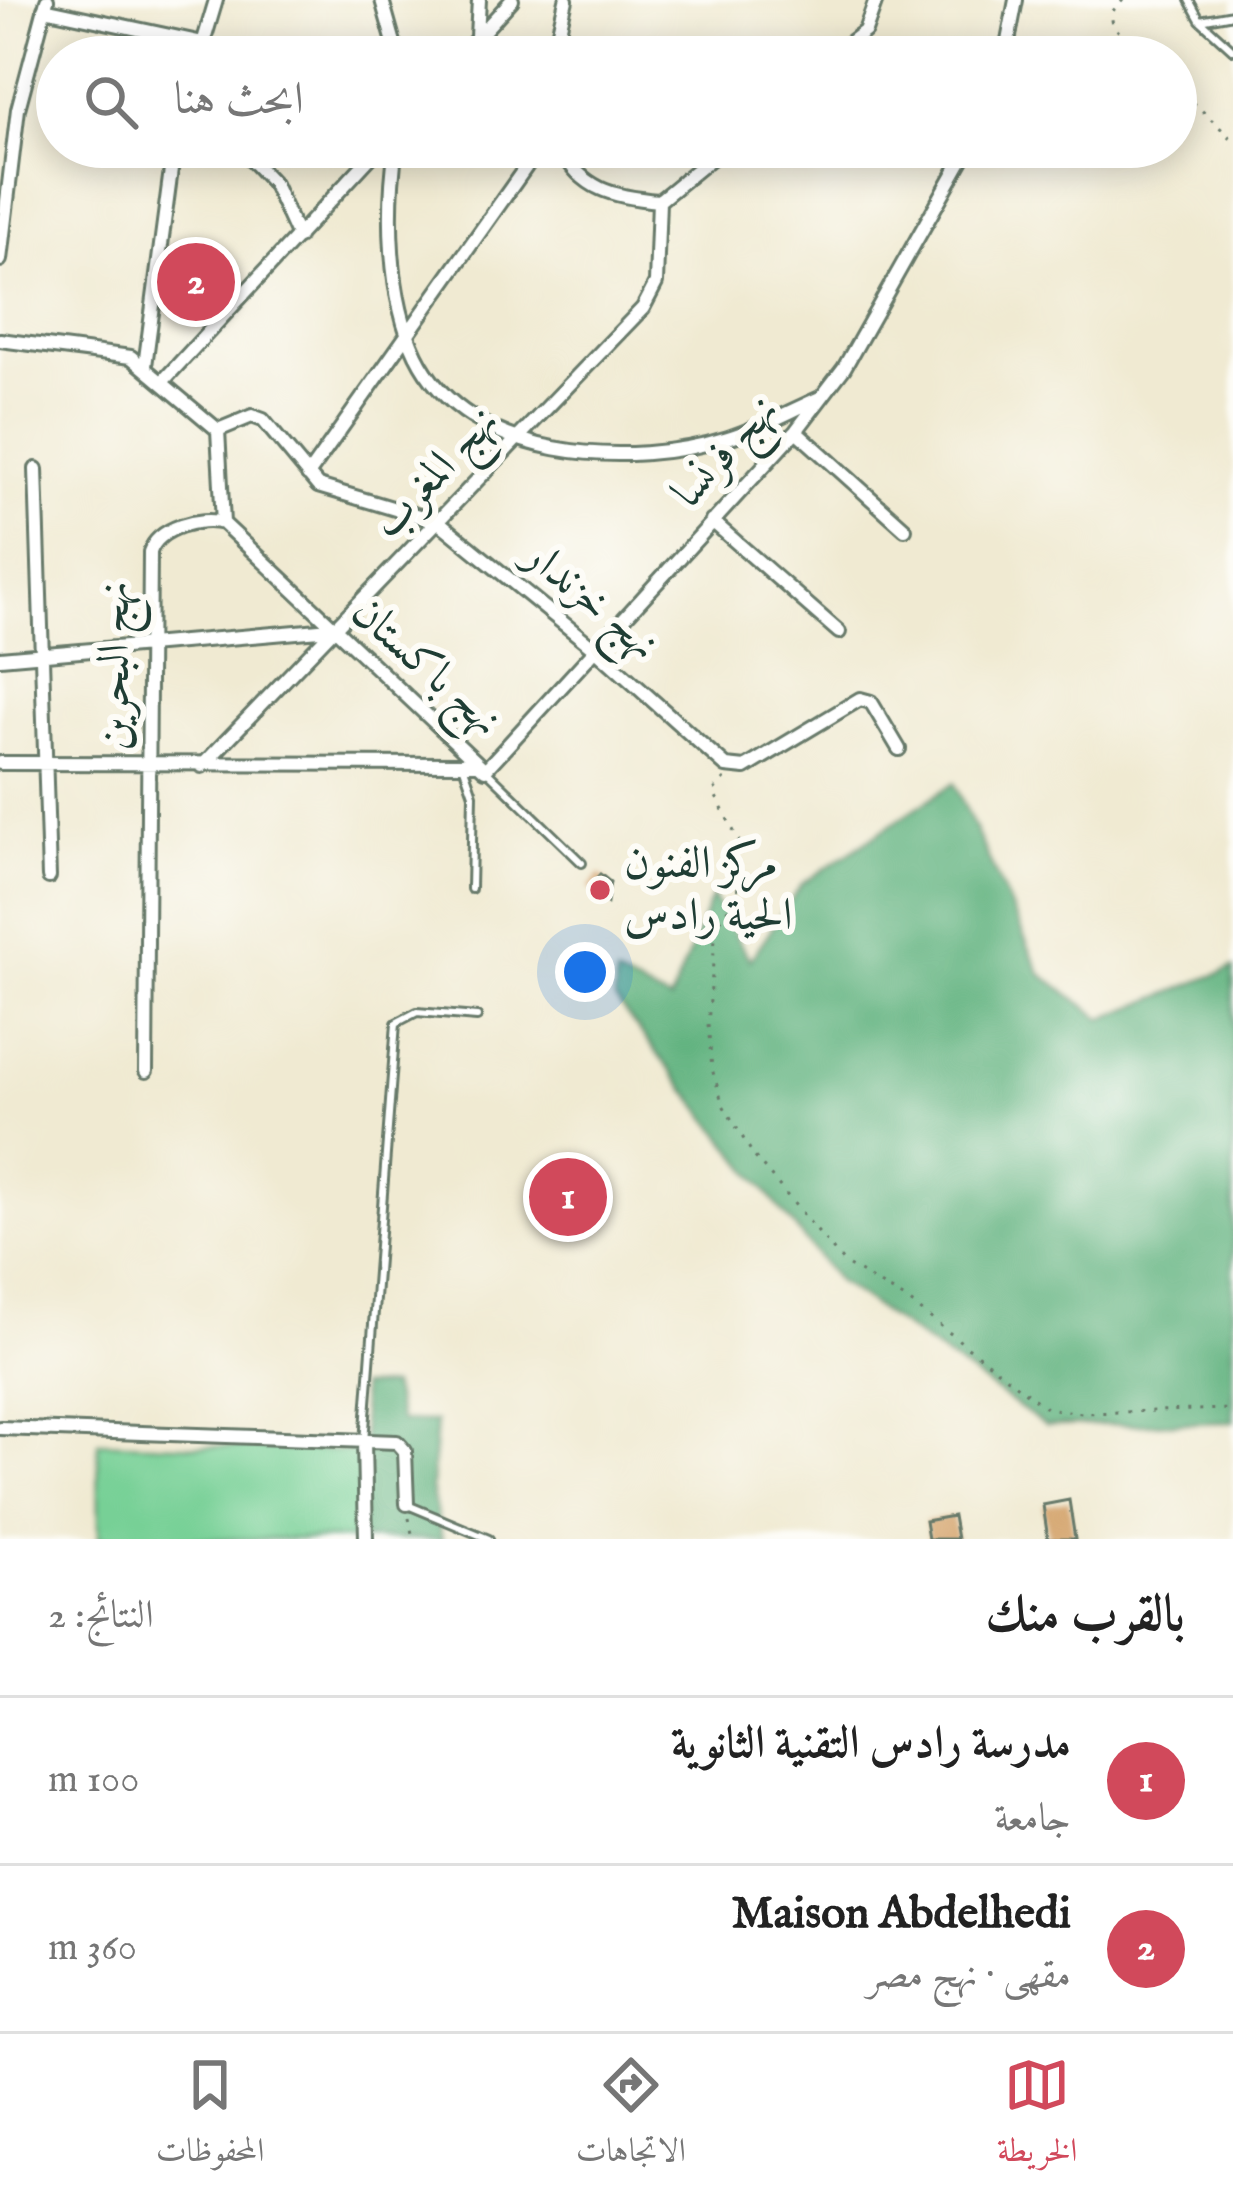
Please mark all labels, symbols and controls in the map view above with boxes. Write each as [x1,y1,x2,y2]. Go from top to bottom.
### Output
search box [36,36,1197,168]
icon: search [78,69,144,135]
text: ابحث هنا [174,72,304,129]
pin: 2 [157,237,235,327]
street label: نهج فرنسا [660,383,799,527]
street label: نهج المغرب [360,394,519,558]
street label: نهج خزندار [503,525,670,681]
street label: نهج البحرين [87,581,153,751]
street label: نهج باكستان [333,584,513,756]
place label: مركز الفنون الحية رادس [624,836,793,945]
marker: مركز الفنون الحية رادس [587,877,613,903]
your location [555,942,615,1002]
pin: 1 [529,1152,607,1242]
text: بالقرب منك [985,1584,1185,1649]
text: النتائج: 2 [48,1592,154,1641]
text: مدرسة رادس التقنية الثانوية [671,1716,1071,1773]
text: 100 m [48,1756,139,1805]
text: 1 [1139,1756,1153,1805]
text: جامعة [994,1795,1071,1844]
text: Maison Abdelhedi [732,1886,1071,1943]
text: 360 m [48,1924,137,1973]
text: 2 [1137,1924,1155,1973]
text: مقهى · نهج مصر [867,1952,1071,2001]
tab: المحفوظات [156,2052,264,2182]
tab: الاتجاهات [576,2052,686,2182]
tab: الخريطة [997,2052,1077,2182]

